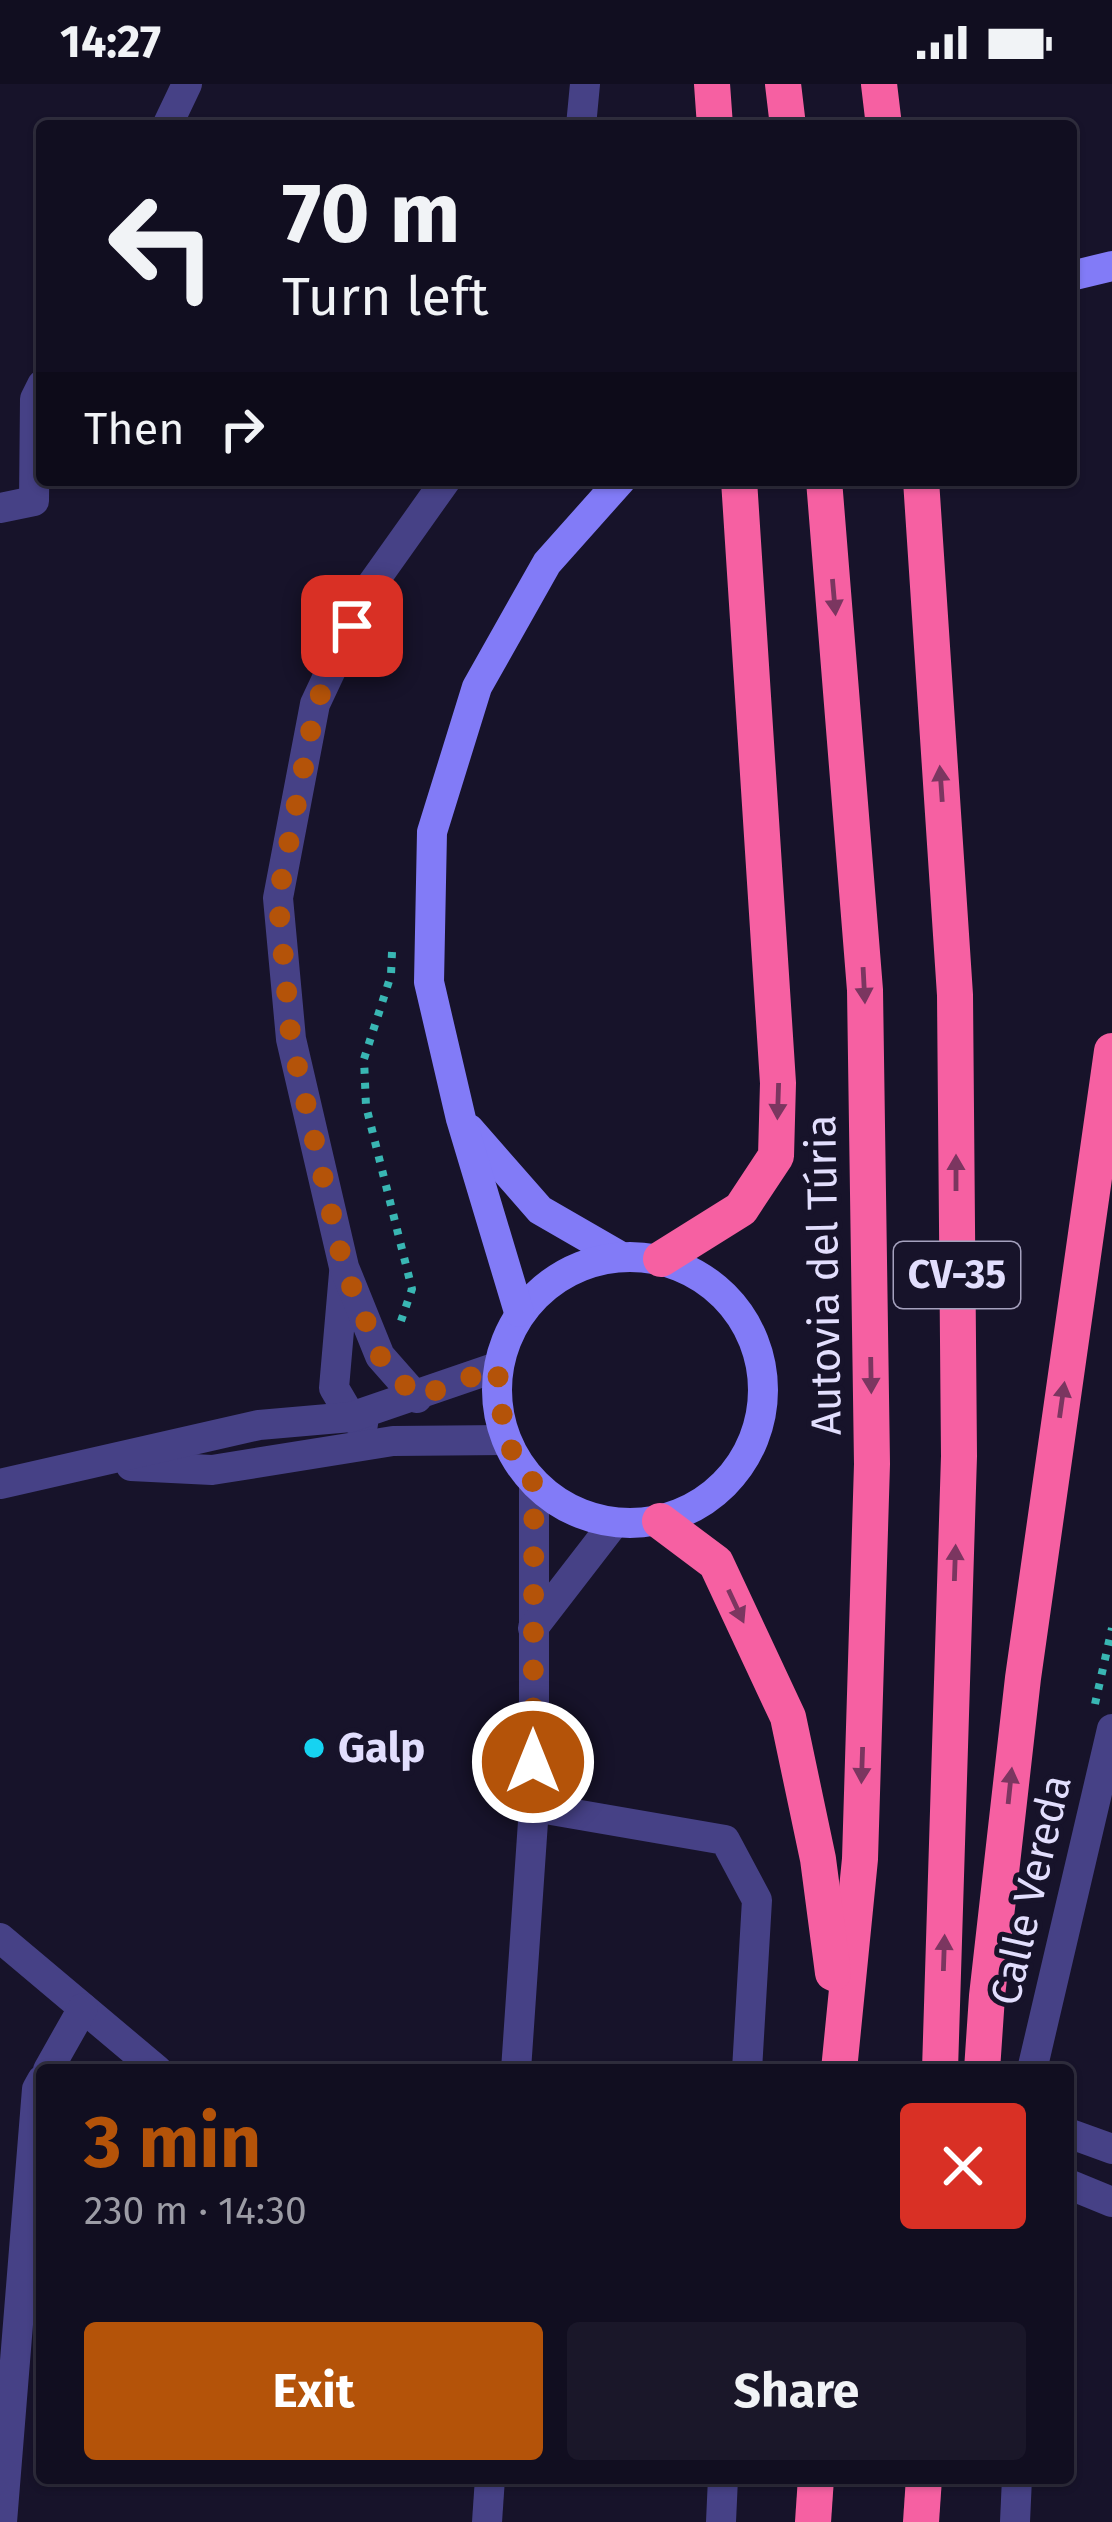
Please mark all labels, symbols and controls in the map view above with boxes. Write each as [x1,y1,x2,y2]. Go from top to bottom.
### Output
text: 14:27 [60,15,161,69]
text: 70 m [282,163,460,264]
icon: left [84,168,240,324]
text: Turn left [282,265,489,329]
icon: right [209,396,275,462]
text: Then [84,402,185,456]
pin [301,575,403,677]
one-way arrow [824,579,843,616]
icon: arrive [319,593,385,659]
one-way arrow [932,765,951,802]
one-way arrow [855,967,874,1005]
one-way arrow [768,1083,787,1121]
street label: Autovia del Túria [796,1114,852,1436]
one-way arrow [947,1153,966,1191]
road number: CV-35 [894,1242,1020,1308]
one-way arrow [861,1357,880,1395]
one-way arrow [1053,1381,1072,1418]
one-way arrow [946,1543,965,1581]
one-way arrow [726,1589,746,1624]
position arrow [470,1699,596,1825]
place label: Galp [338,1723,425,1773]
marker: Galp [301,1735,327,1761]
one-way arrow [853,1747,872,1785]
one-way arrow [1001,1767,1020,1805]
street label: Calle Vereda [980,1770,1082,2010]
one-way arrow [934,1933,953,1971]
text: 3 min [84,2100,261,2186]
button: close [900,2103,1026,2229]
text: 230 m · 14:30 [84,2188,307,2234]
button: Exit [84,2322,543,2460]
button: Share [567,2322,1026,2460]

